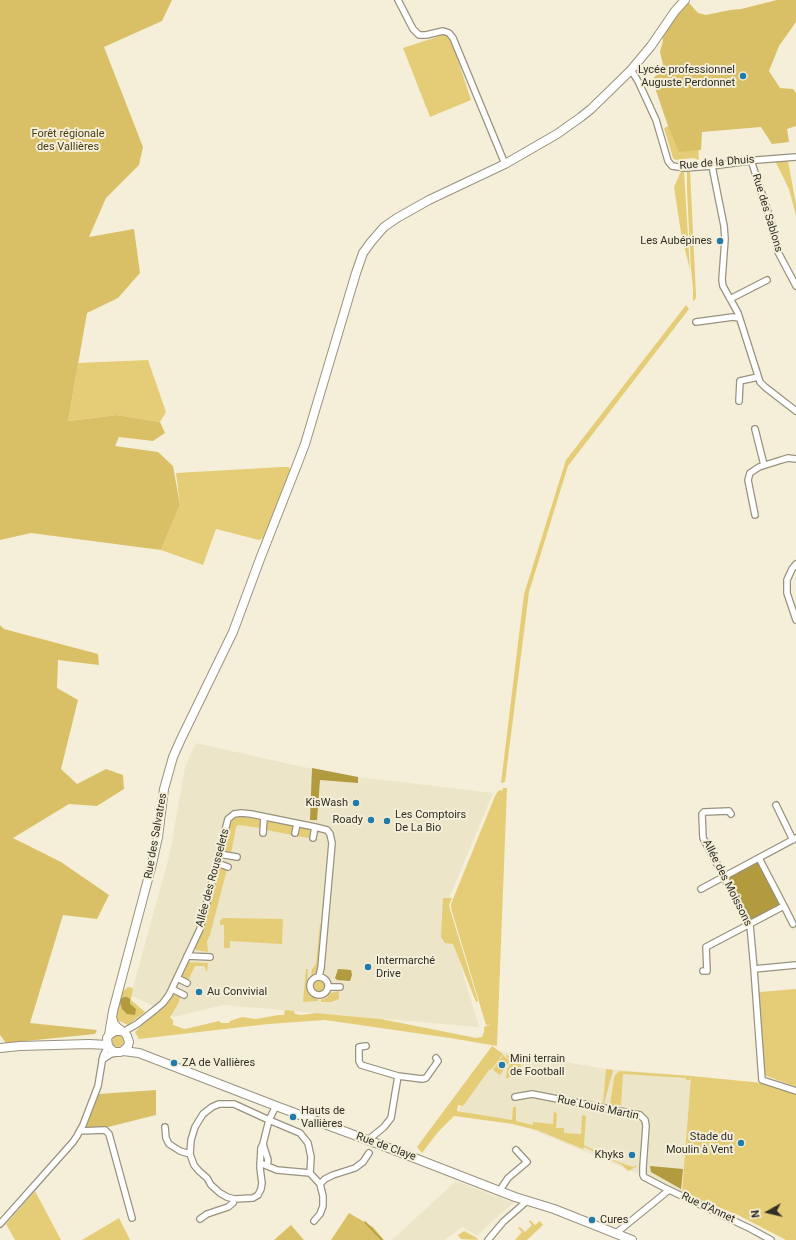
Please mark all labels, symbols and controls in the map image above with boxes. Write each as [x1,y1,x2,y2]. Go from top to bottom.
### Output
place label: Lycée professionnel Auguste Perdonnet [638,63,735,89]
marker: Lycée professionnel Auguste Perdonnet [738,71,748,81]
park label: Forêt régionale des Vallières [31,127,105,153]
street label: Rue de la Dhuis [679,153,755,173]
street label: Rue des Sablons [749,172,785,254]
place label: Les Aubépines [640,234,712,248]
marker: Les Aubépines [715,236,725,246]
street label: Rue des Salvatres [142,792,170,880]
place label: KisWash [305,796,348,810]
marker: KisWash [351,798,361,808]
place label: Les Comptoirs De La Bio [395,808,466,834]
place label: Roady [333,813,363,827]
marker: Roady [366,815,376,825]
marker: Les Comptoirs De La Bio [382,816,392,826]
street label: Allée des Rousselets [193,827,233,929]
street label: Allée des Moissons [699,838,755,928]
place label: Intermarché Drive [376,954,435,980]
marker: Intermarché Drive [363,962,373,972]
place label: Au Convivial [207,985,267,999]
marker: Au Convivial [194,987,204,997]
place label: Mini terrain de Football [510,1052,565,1078]
place label: ZA de Vallières [182,1056,255,1070]
marker: ZA de Vallières [169,1058,179,1068]
marker: Mini terrain de Football [497,1060,507,1070]
street label: Rue Louis Martin [556,1093,640,1123]
place label: Hauts de Vallières [301,1104,345,1130]
marker: Hauts de Vallières [288,1112,298,1122]
street label: Rue de Claye [354,1130,418,1164]
place label: Stade du Moulin à Vent [666,1130,733,1156]
marker: Stade du Moulin à Vent [736,1138,746,1148]
place label: Khyks [595,1148,624,1162]
marker: Khyks [627,1150,637,1160]
street label: Rue d'Annet [679,1190,737,1226]
north arrow [748,1192,788,1232]
text: N [749,1209,763,1218]
place label: Cures [600,1213,628,1227]
marker: Cures [587,1215,597,1225]

